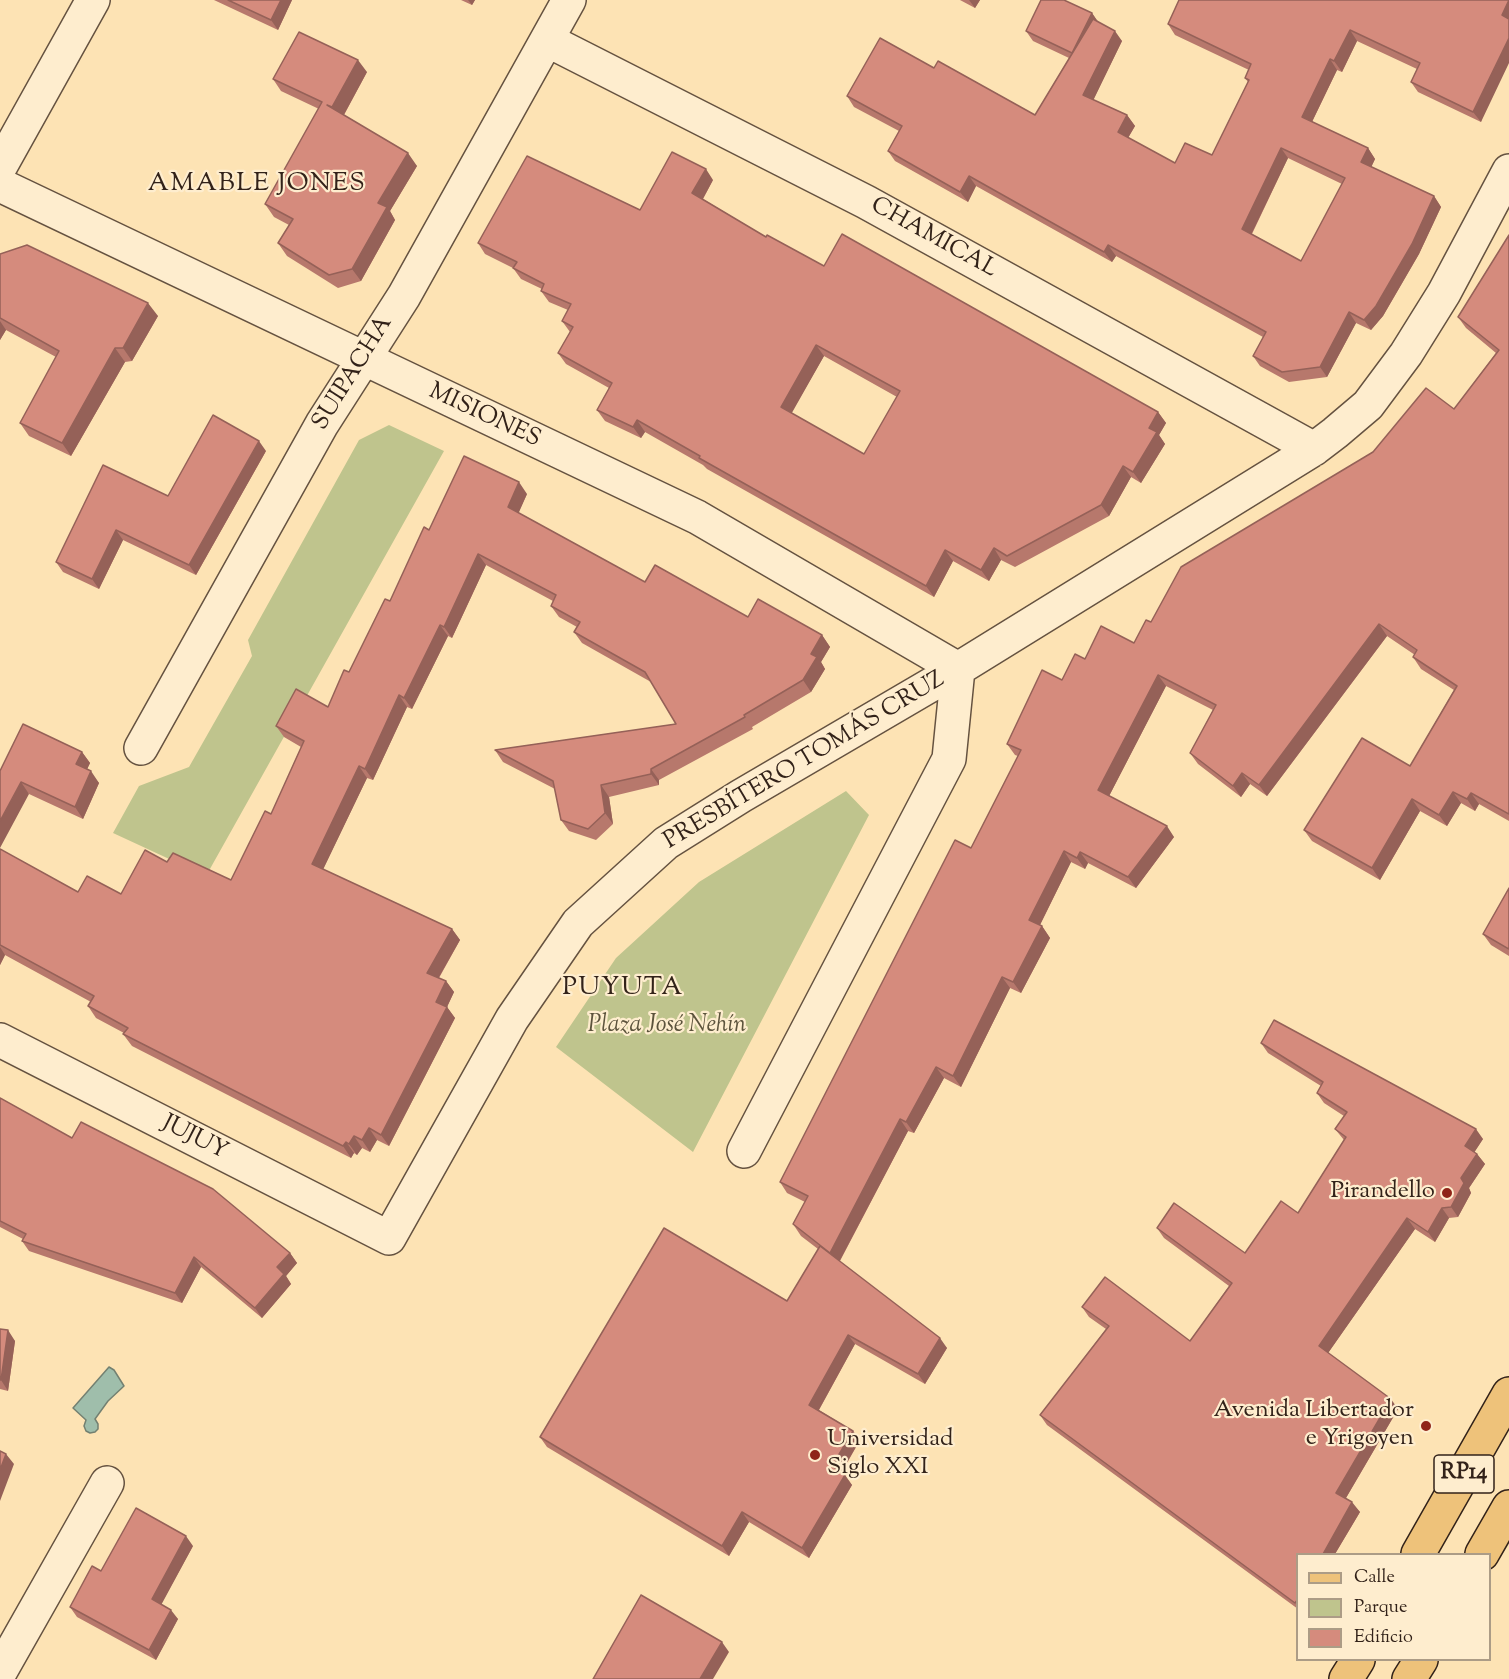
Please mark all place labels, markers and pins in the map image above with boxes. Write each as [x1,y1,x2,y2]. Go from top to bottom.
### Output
place label: Pirandello [1330,1179,1435,1207]
marker: Pirandello [1440,1186,1454,1200]
place label: Avenida Libertador e Yrigoyen [1213,1398,1414,1454]
marker: Avenida Libertador e Yrigoyen [1419,1419,1433,1433]
place label: Universidad Siglo XXI [827,1427,953,1483]
marker: Universidad Siglo XXI [808,1448,822,1462]

